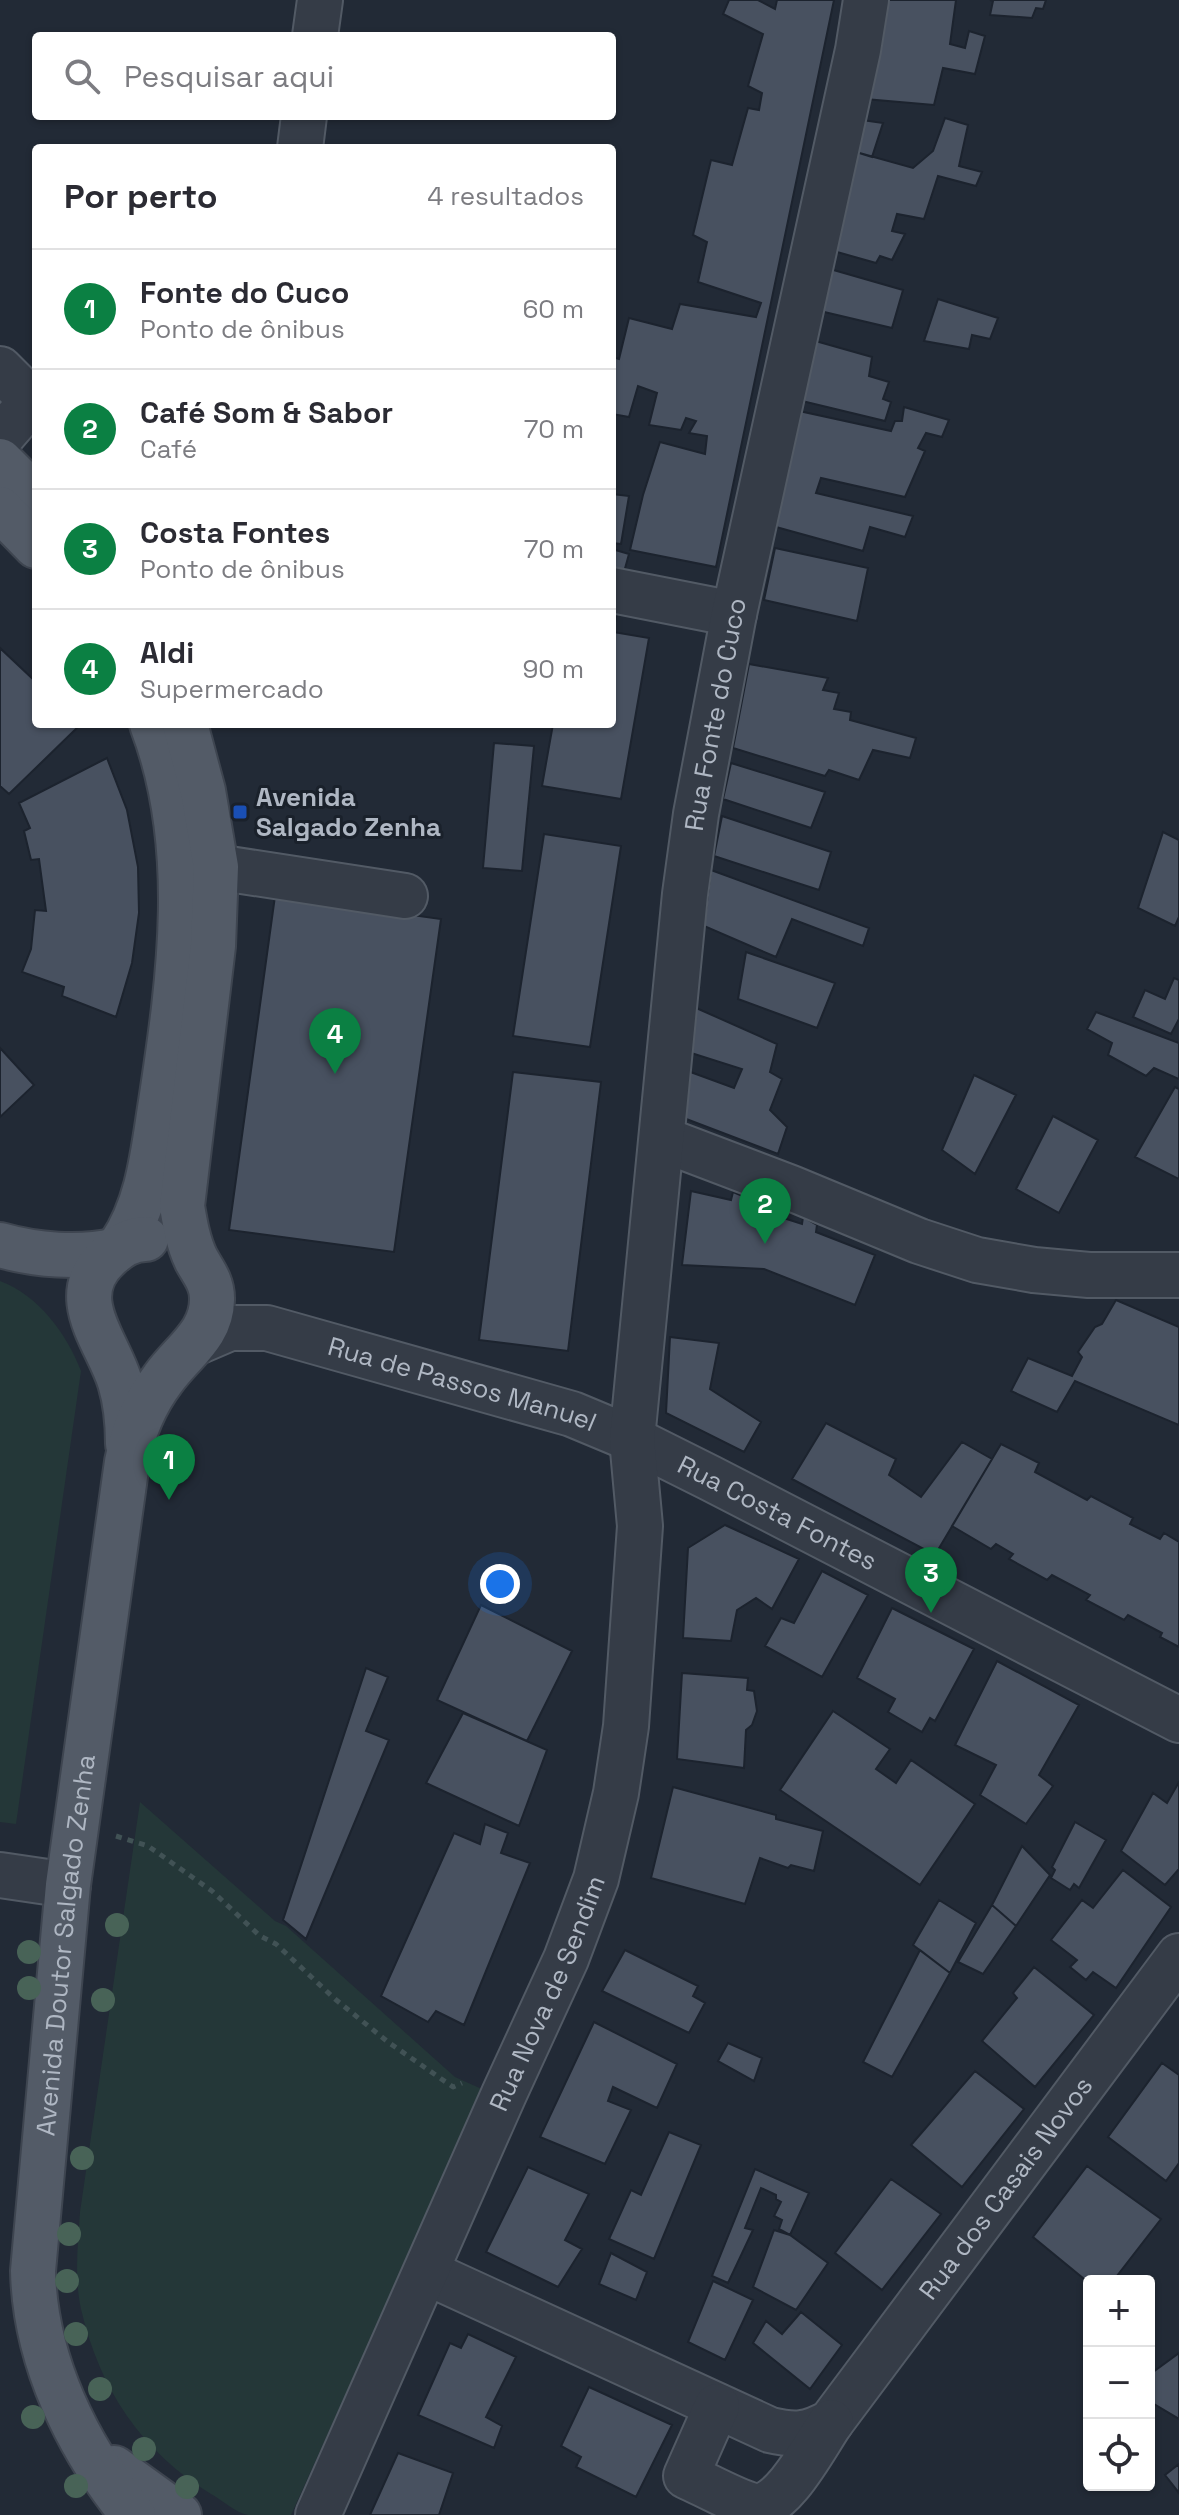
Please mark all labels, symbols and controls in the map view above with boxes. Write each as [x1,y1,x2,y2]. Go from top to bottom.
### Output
search box [32,32,616,120]
icon: search [60,54,104,98]
text: Pesquisar aqui [124,57,334,96]
text: Por perto [64,175,218,218]
text: 4 resultados [427,179,584,213]
text: Fonte do Cuco [140,273,349,312]
text: 1 [84,292,96,326]
text: 60 m [522,292,584,326]
text: Ponto de ônibus [140,312,345,346]
text: Café Som & Sabor [140,393,393,432]
text: 2 [82,412,98,446]
text: 70 m [524,412,584,446]
text: Café [140,432,197,466]
text: Costa Fontes [140,513,330,552]
text: 3 [82,532,98,566]
text: 70 m [524,532,584,566]
text: Ponto de ônibus [140,552,345,586]
street label: Rua Fonte do Cuco [677,594,754,833]
text: Aldi [140,633,194,672]
text: 4 [82,652,98,686]
text: 90 m [522,652,584,686]
text: Supermercado [140,672,324,706]
place label: Avenida Salgado Zenha [256,780,441,844]
marker: Avenida Salgado Zenha [231,803,249,821]
pin: 4 [309,1008,361,1074]
pin: 2 [739,1178,791,1244]
street label: Rua de Passos Manuel [324,1329,602,1439]
pin: 1 [143,1434,195,1500]
street label: Rua Costa Fontes [672,1448,883,1578]
pin: 3 [905,1547,957,1613]
your location [480,1564,520,1604]
street label: Avenida Doutor Salgado Zenha [28,1752,103,2137]
street label: Rua Nova de Sendim [482,1871,613,2117]
street label: Rua dos Casais Novos [911,2070,1100,2306]
map controls [1083,2275,1155,2491]
button: + [1083,2275,1155,2347]
button: − [1083,2347,1155,2419]
button: locate [1083,2419,1155,2491]

